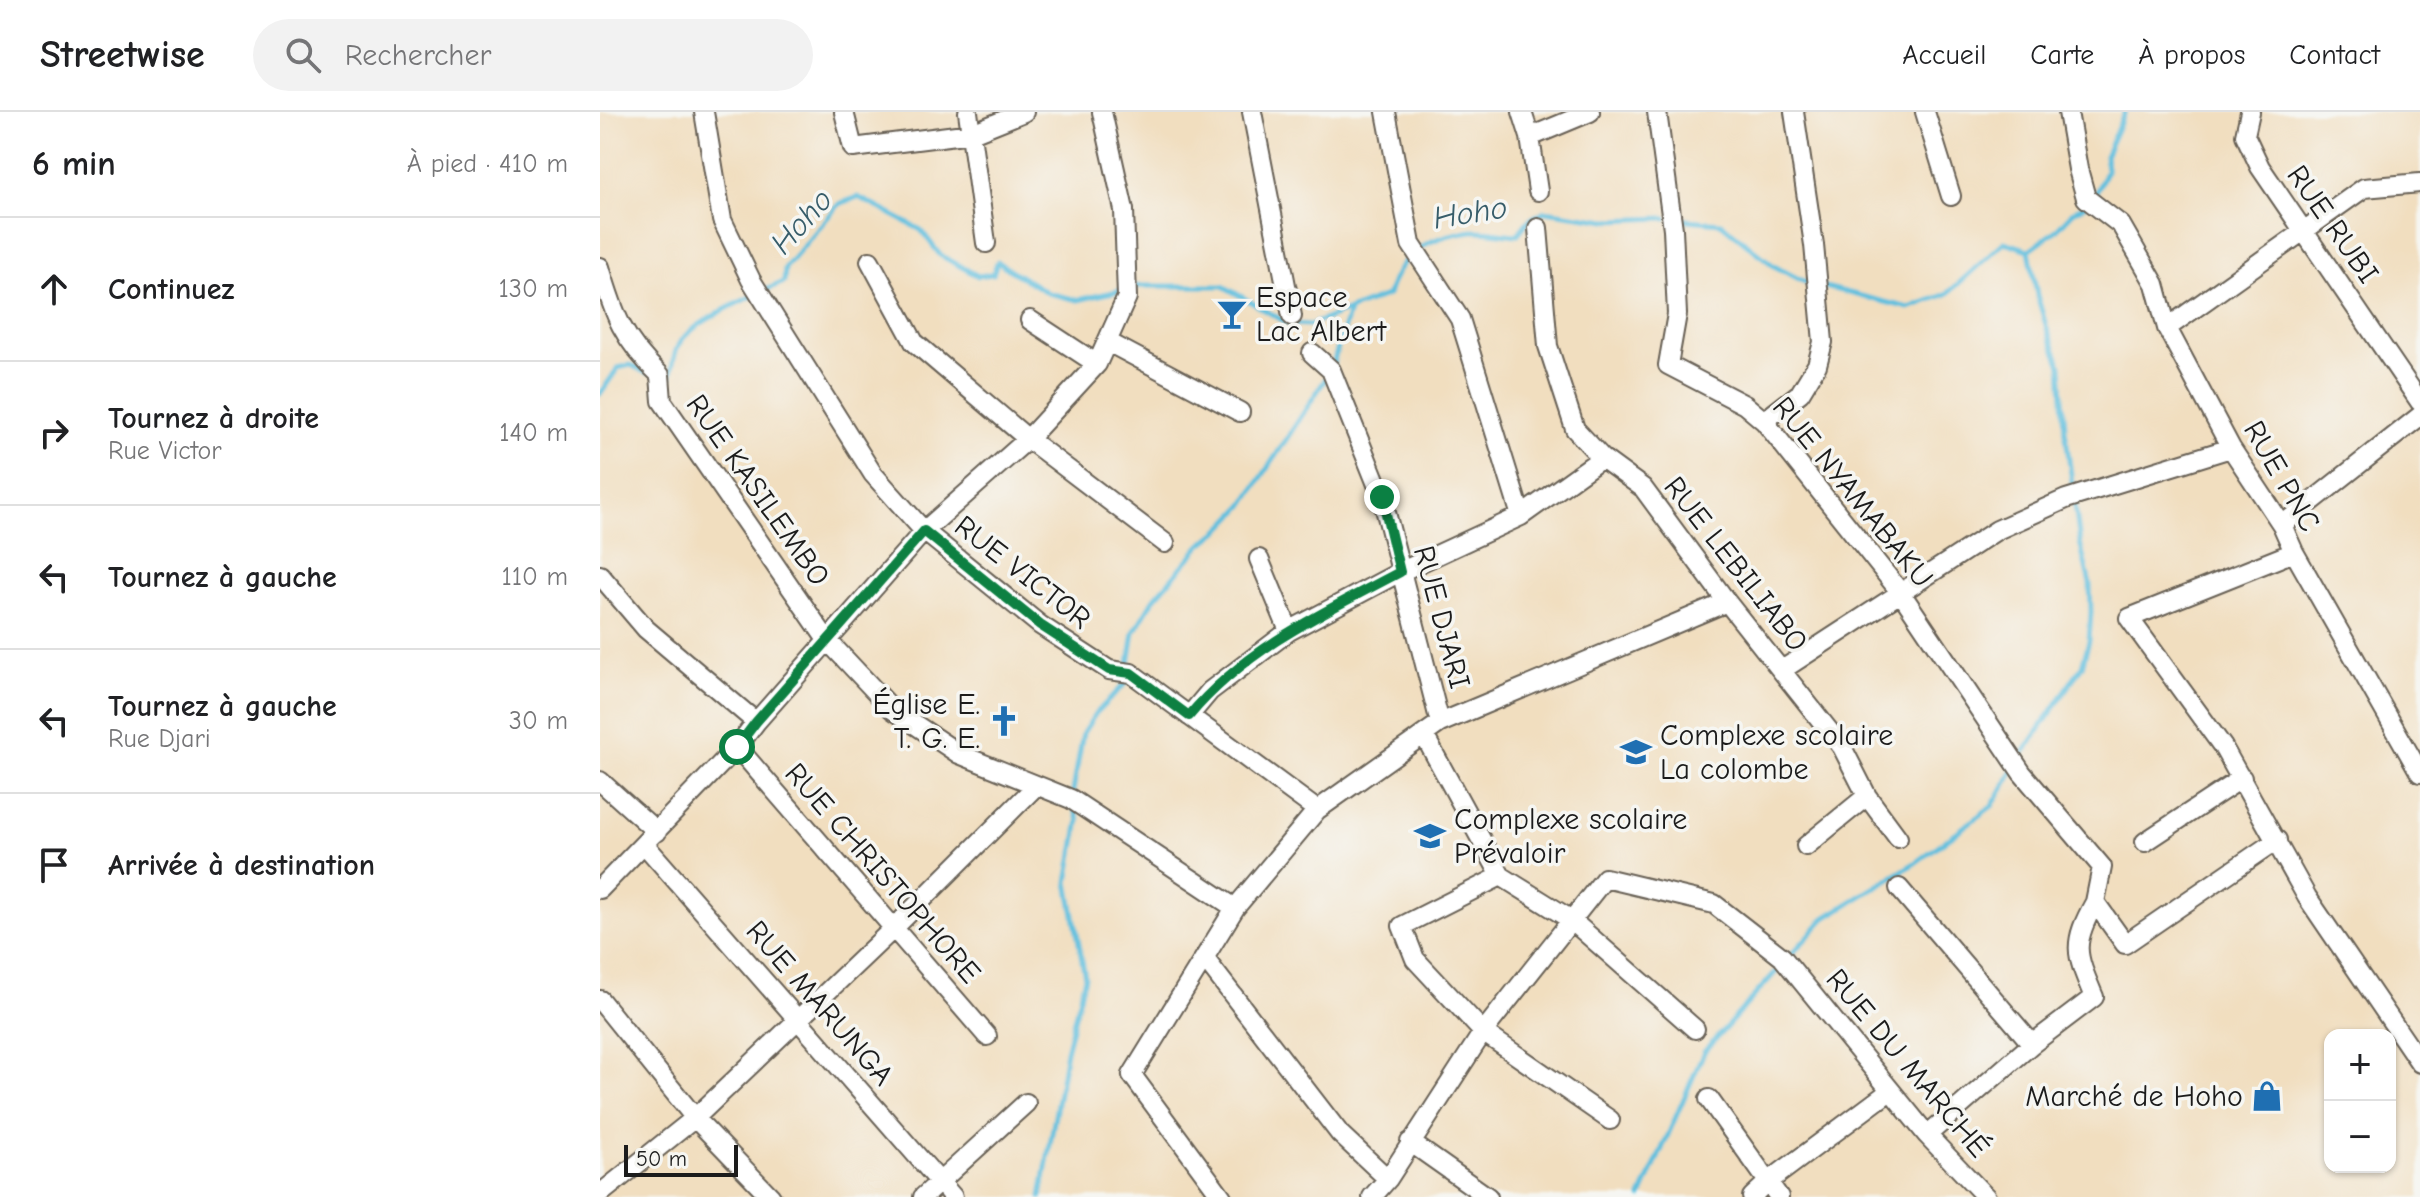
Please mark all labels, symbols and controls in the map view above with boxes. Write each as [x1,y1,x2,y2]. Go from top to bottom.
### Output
search box [253,19,813,91]
text: Streetwise [40,33,205,77]
icon: search [281,33,325,77]
text: Rechercher [345,38,491,73]
text: Accueil [1902,39,1986,71]
text: Carte [2030,39,2094,71]
text: À propos [2138,39,2245,71]
text: Contact [2289,39,2380,71]
text: 6 min [32,144,116,184]
text: À pied · 410 m [407,149,568,179]
street label: RUE RUBI [2279,159,2386,290]
water label: Hoho [763,181,840,261]
water label: Hoho [1431,188,1510,237]
icon: ahead [32,267,76,311]
text: Continuez [108,272,234,307]
text: 130 m [499,274,568,304]
place label: Espace Lac Albert [1256,280,1387,349]
bar icon: Espace Lac Albert [1215,297,1249,331]
street label: RUE KASILEMBO [679,388,837,593]
street label: RUE NYAMABAKU [1765,390,1940,595]
text: Tournez à droite [108,401,319,436]
icon: right [32,411,76,455]
street label: RUE PNC [2236,415,2327,538]
text: 140 m [499,418,568,448]
text: Rue Victor [108,436,222,466]
street label: RUE LEBILIABO [1656,470,1815,659]
route end [1364,479,1400,515]
street label: RUE VICTOR [948,508,1098,637]
street label: RUE DJARI [1406,542,1477,692]
icon: left [32,555,76,599]
text: Tournez à gauche [108,560,337,595]
text: 110 m [501,562,568,592]
place label: Église E. T. G. E. [873,687,980,756]
text: Tournez à gauche [108,689,337,724]
icon: left [32,699,76,743]
church icon: Église E. T. G. E. [987,704,1021,738]
text: 30 m [509,706,568,736]
place label: Complexe scolaire La colombe [1660,718,1893,787]
text: Rue Djari [108,724,211,754]
route start [719,729,755,765]
school or university icon: Complexe scolaire La colombe [1619,735,1653,769]
street label: RUE CHRISTOPHORE [778,756,988,990]
place label: Complexe scolaire Prévaloir [1454,802,1687,871]
school or university icon: Complexe scolaire Prévaloir [1413,819,1447,853]
icon: arrive [32,843,76,887]
text: Arrivée à destination [108,848,375,883]
street label: RUE MARUNGA [739,914,901,1093]
street label: RUE DU MARCHÉ [1819,962,1997,1165]
map controls [2324,1029,2396,1173]
button: + [2324,1029,2396,1101]
place label: Marché de Hoho [2025,1079,2243,1114]
shop icon: Marché de Hoho [2250,1079,2284,1113]
button: − [2324,1101,2396,1173]
scale bar [624,1141,738,1177]
text: 50 m [636,1146,687,1172]

